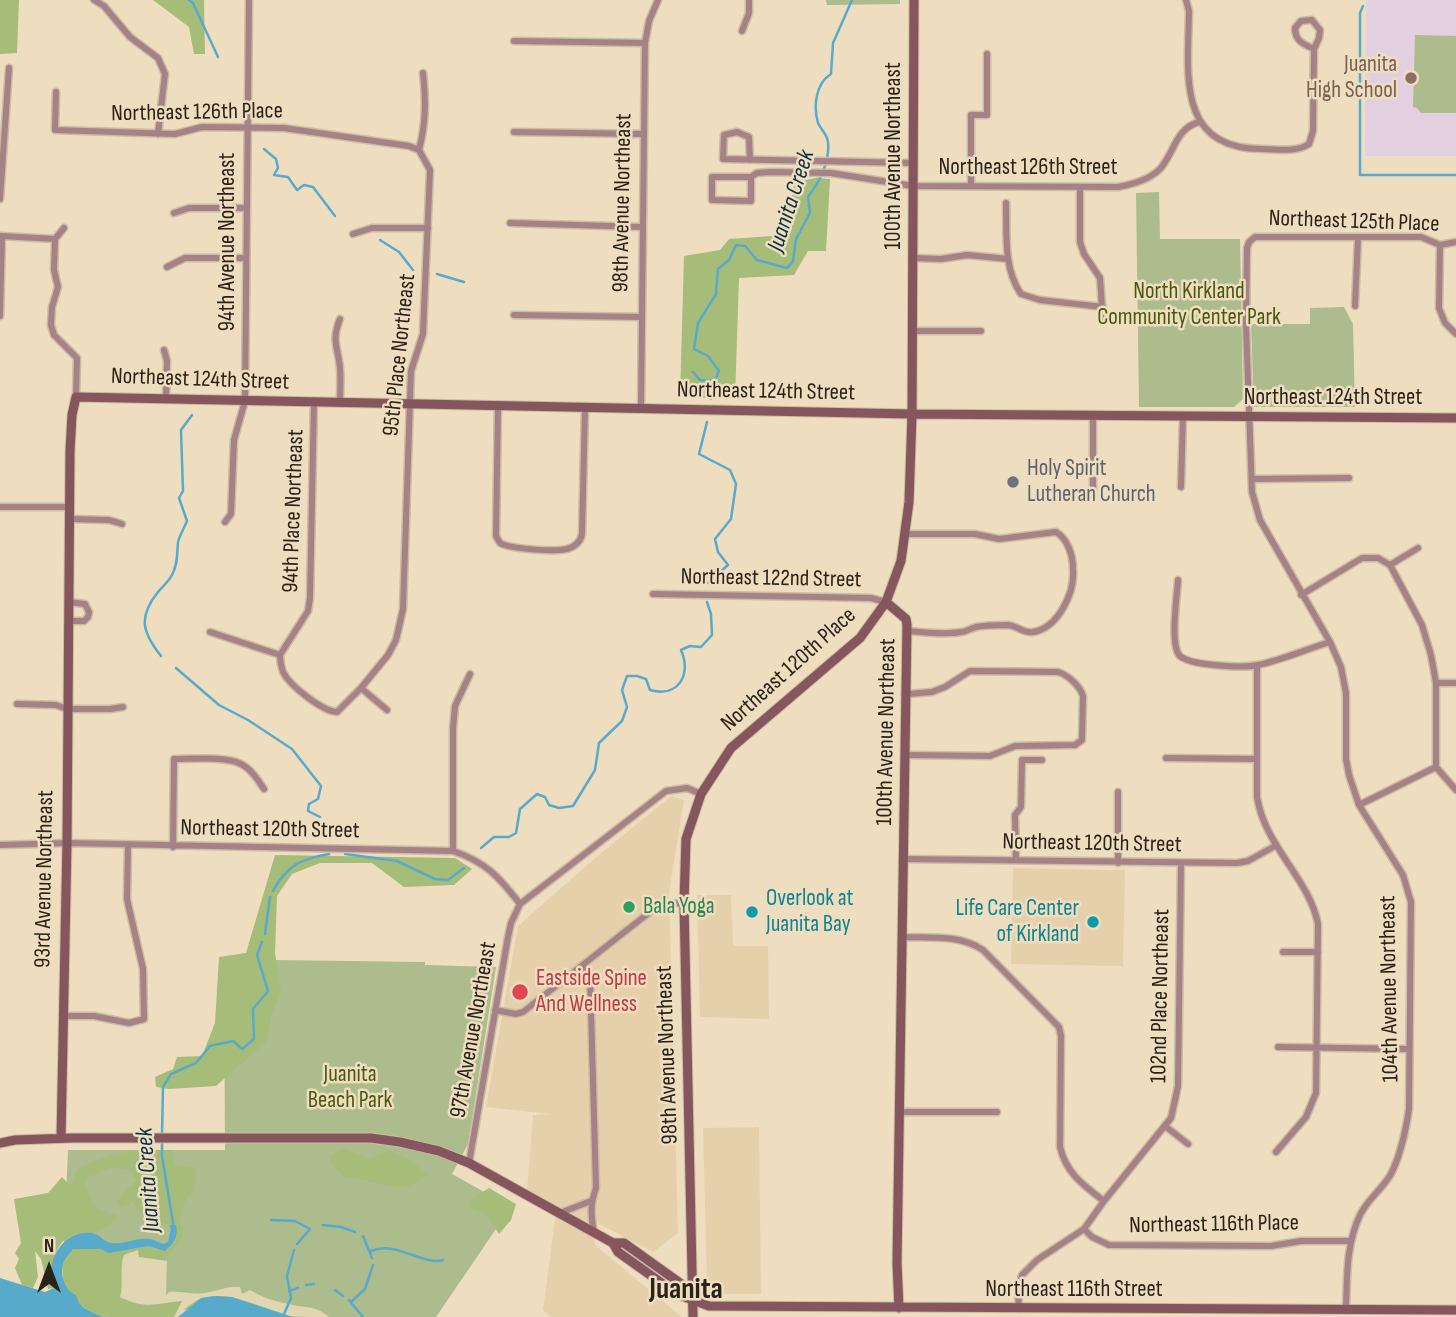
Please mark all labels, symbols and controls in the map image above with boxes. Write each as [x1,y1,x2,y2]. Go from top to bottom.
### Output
place label: Juanita High School [1306,51,1397,105]
street label: 100th Avenue Northeast [880,62,908,250]
marker: Juanita High School [1403,70,1419,86]
street label: Northeast 126th Place [111,98,283,128]
street label: 98th Avenue Northeast [608,113,638,293]
water label: Juanita Creek [762,147,822,255]
street label: 94th Avenue Northeast [214,153,242,331]
street label: Northeast 126th Street [939,154,1117,182]
street label: Northeast 125th Place [1268,205,1440,239]
street label: 95th Place Northeast [378,272,422,438]
park label: North Kirkland Community Center Park [1097,278,1281,332]
street label: Northeast 124th Street [110,363,290,397]
street label: Northeast 124th Street [677,377,855,407]
street label: Northeast 124th Street [1244,384,1422,412]
street label: 94th Place Northeast [277,429,311,593]
place label: Holy Spirit Lutheran Church [1027,455,1156,509]
marker: Holy Spirit Lutheran Church [1005,474,1021,490]
street label: Northeast 122nd Street [680,564,862,594]
street label: Northeast 120th Place [716,602,862,738]
street label: 100th Avenue Northeast [872,638,902,826]
street label: 93rd Avenue Northeast [30,790,60,968]
street label: Northeast 120th Street [180,815,360,845]
street label: Northeast 120th Street [1002,829,1182,859]
place label: Overlook at Juanita Bay [766,885,854,939]
place label: Bala Yoga [643,893,715,921]
place label: Life Care Center of Kirkland [956,895,1079,949]
street label: 104th Avenue Northeast [1375,895,1405,1083]
marker: Bala Yoga [621,899,637,915]
marker: Overlook at Juanita Bay [744,904,760,920]
street label: 102nd Place Northeast [1146,909,1176,1083]
marker: Life Care Center of Kirkland [1085,914,1101,930]
street label: 97th Avenue Northeast [445,940,503,1120]
place label: Eastside Spine And Wellness [536,965,647,1019]
street label: 98th Avenue Northeast [651,965,685,1145]
marker: Eastside Spine And Wellness [510,982,530,1002]
park label: Juanita Beach Park [308,1061,392,1115]
water label: Juanita Creek [131,1127,167,1233]
street label: Northeast 116th Place [1129,1210,1299,1240]
north arrow [14,1233,84,1303]
text: N [44,1235,54,1258]
district label: Juanita [649,1272,723,1308]
street label: Northeast 116th Street [985,1276,1163,1304]

